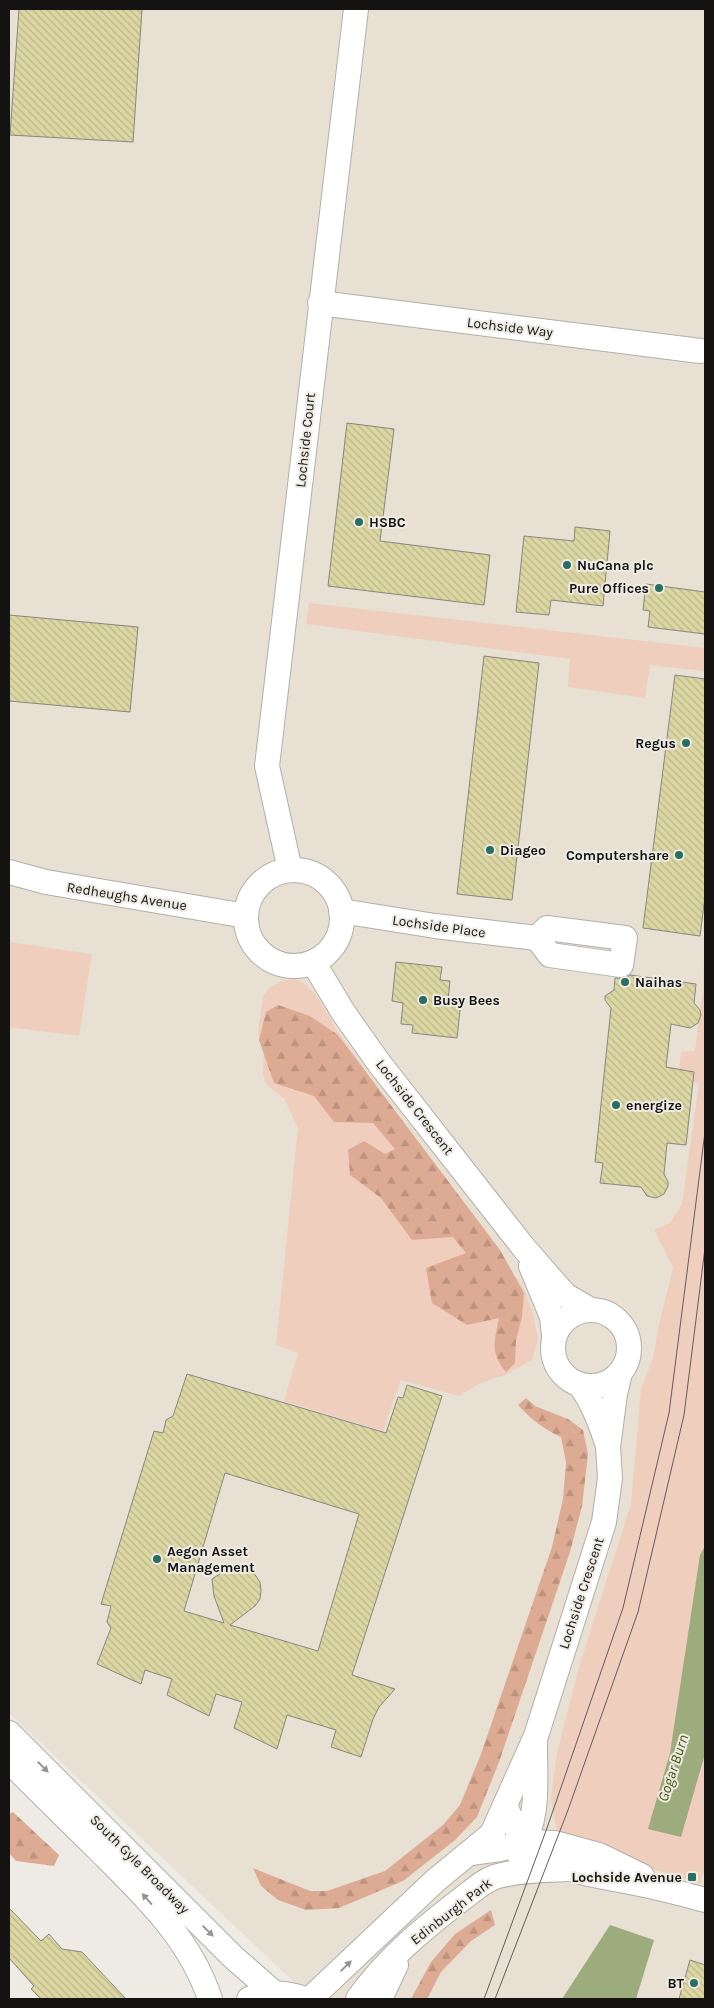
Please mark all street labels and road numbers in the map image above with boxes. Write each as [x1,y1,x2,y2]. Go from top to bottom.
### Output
street label: Lochside Way [466,314,554,341]
street label: Lochside Court [292,392,319,488]
street label: Redheughs Avenue [66,879,188,914]
street label: Lochside Place [391,912,487,941]
street label: Lochside Crescent [372,1056,457,1158]
street label: Lochside Crescent [555,1535,608,1651]
street label: South Gyle Broadway [86,1811,193,1918]
street label: Edinburgh Park [407,1874,495,1948]

